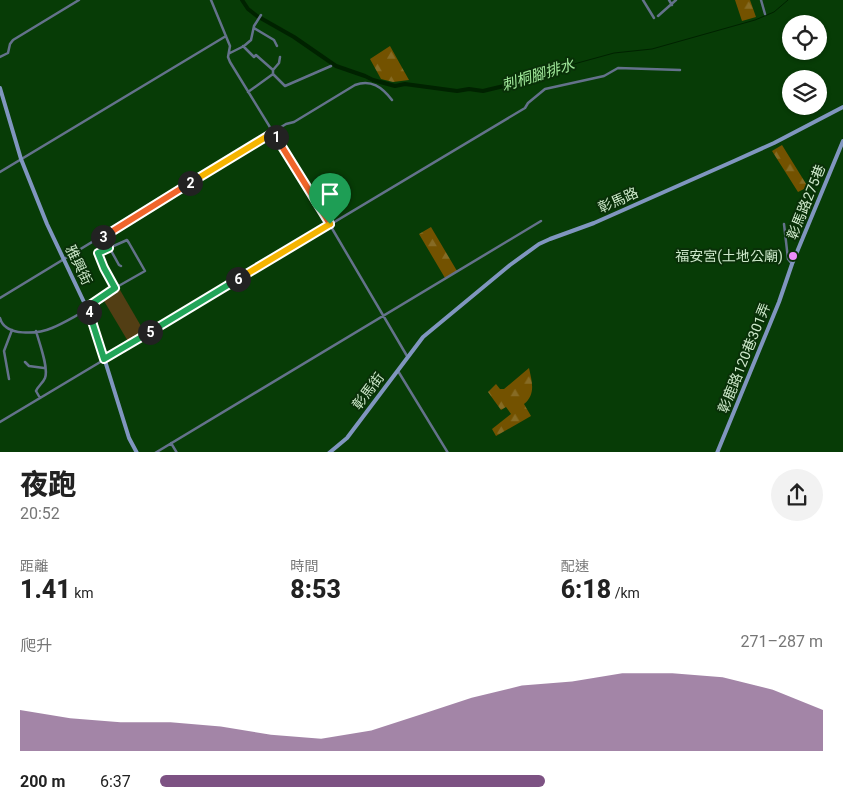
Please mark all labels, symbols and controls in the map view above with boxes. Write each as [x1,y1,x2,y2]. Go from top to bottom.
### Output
map controls [782,15,827,115]
button: locate [782,15,827,60]
water label: 刺桐腳排水 [499,55,577,95]
button: layers [782,70,827,115]
pin: 1 [264,124,288,150]
text: 1 [272,129,281,145]
street label: 彰馬路275巷 [784,162,828,242]
pin: 2 [178,170,202,196]
pin [309,173,351,224]
text: 2 [186,175,195,191]
icon: arrive [316,180,344,208]
street label: 彰馬路 [596,184,640,216]
pin: 3 [90,224,116,250]
text: 3 [99,229,108,245]
street label: 雅興街 [63,243,95,287]
place label: 福安宮(土地公廟) [675,248,783,265]
marker: 福安宮(土地公廟) [787,250,799,262]
pin: 6 [226,266,250,292]
text: 6 [234,271,243,287]
pin: 4 [76,300,102,324]
street label: 彰鹿路120巷301弄 [715,301,773,415]
text: 4 [85,304,94,320]
pin: 5 [138,320,162,344]
text: 5 [146,324,155,340]
street label: 彰馬街 [349,369,387,413]
text: 夜跑 [20,468,76,501]
button: share [771,469,823,521]
text: 20:52 [20,504,60,523]
text: 距離 [20,558,48,574]
text: 時間 [290,558,318,574]
text: 配速 [561,558,589,574]
text: 1.41 [20,575,71,604]
text: 8:53 [290,575,341,604]
text: 6:18 [561,575,611,604]
text: km [71,585,94,601]
text: /km [611,585,640,601]
text: 271–287 m [741,632,823,651]
text: 爬升 [20,636,52,655]
text: 200 m [20,772,65,791]
text: 6:37 [100,772,131,791]

